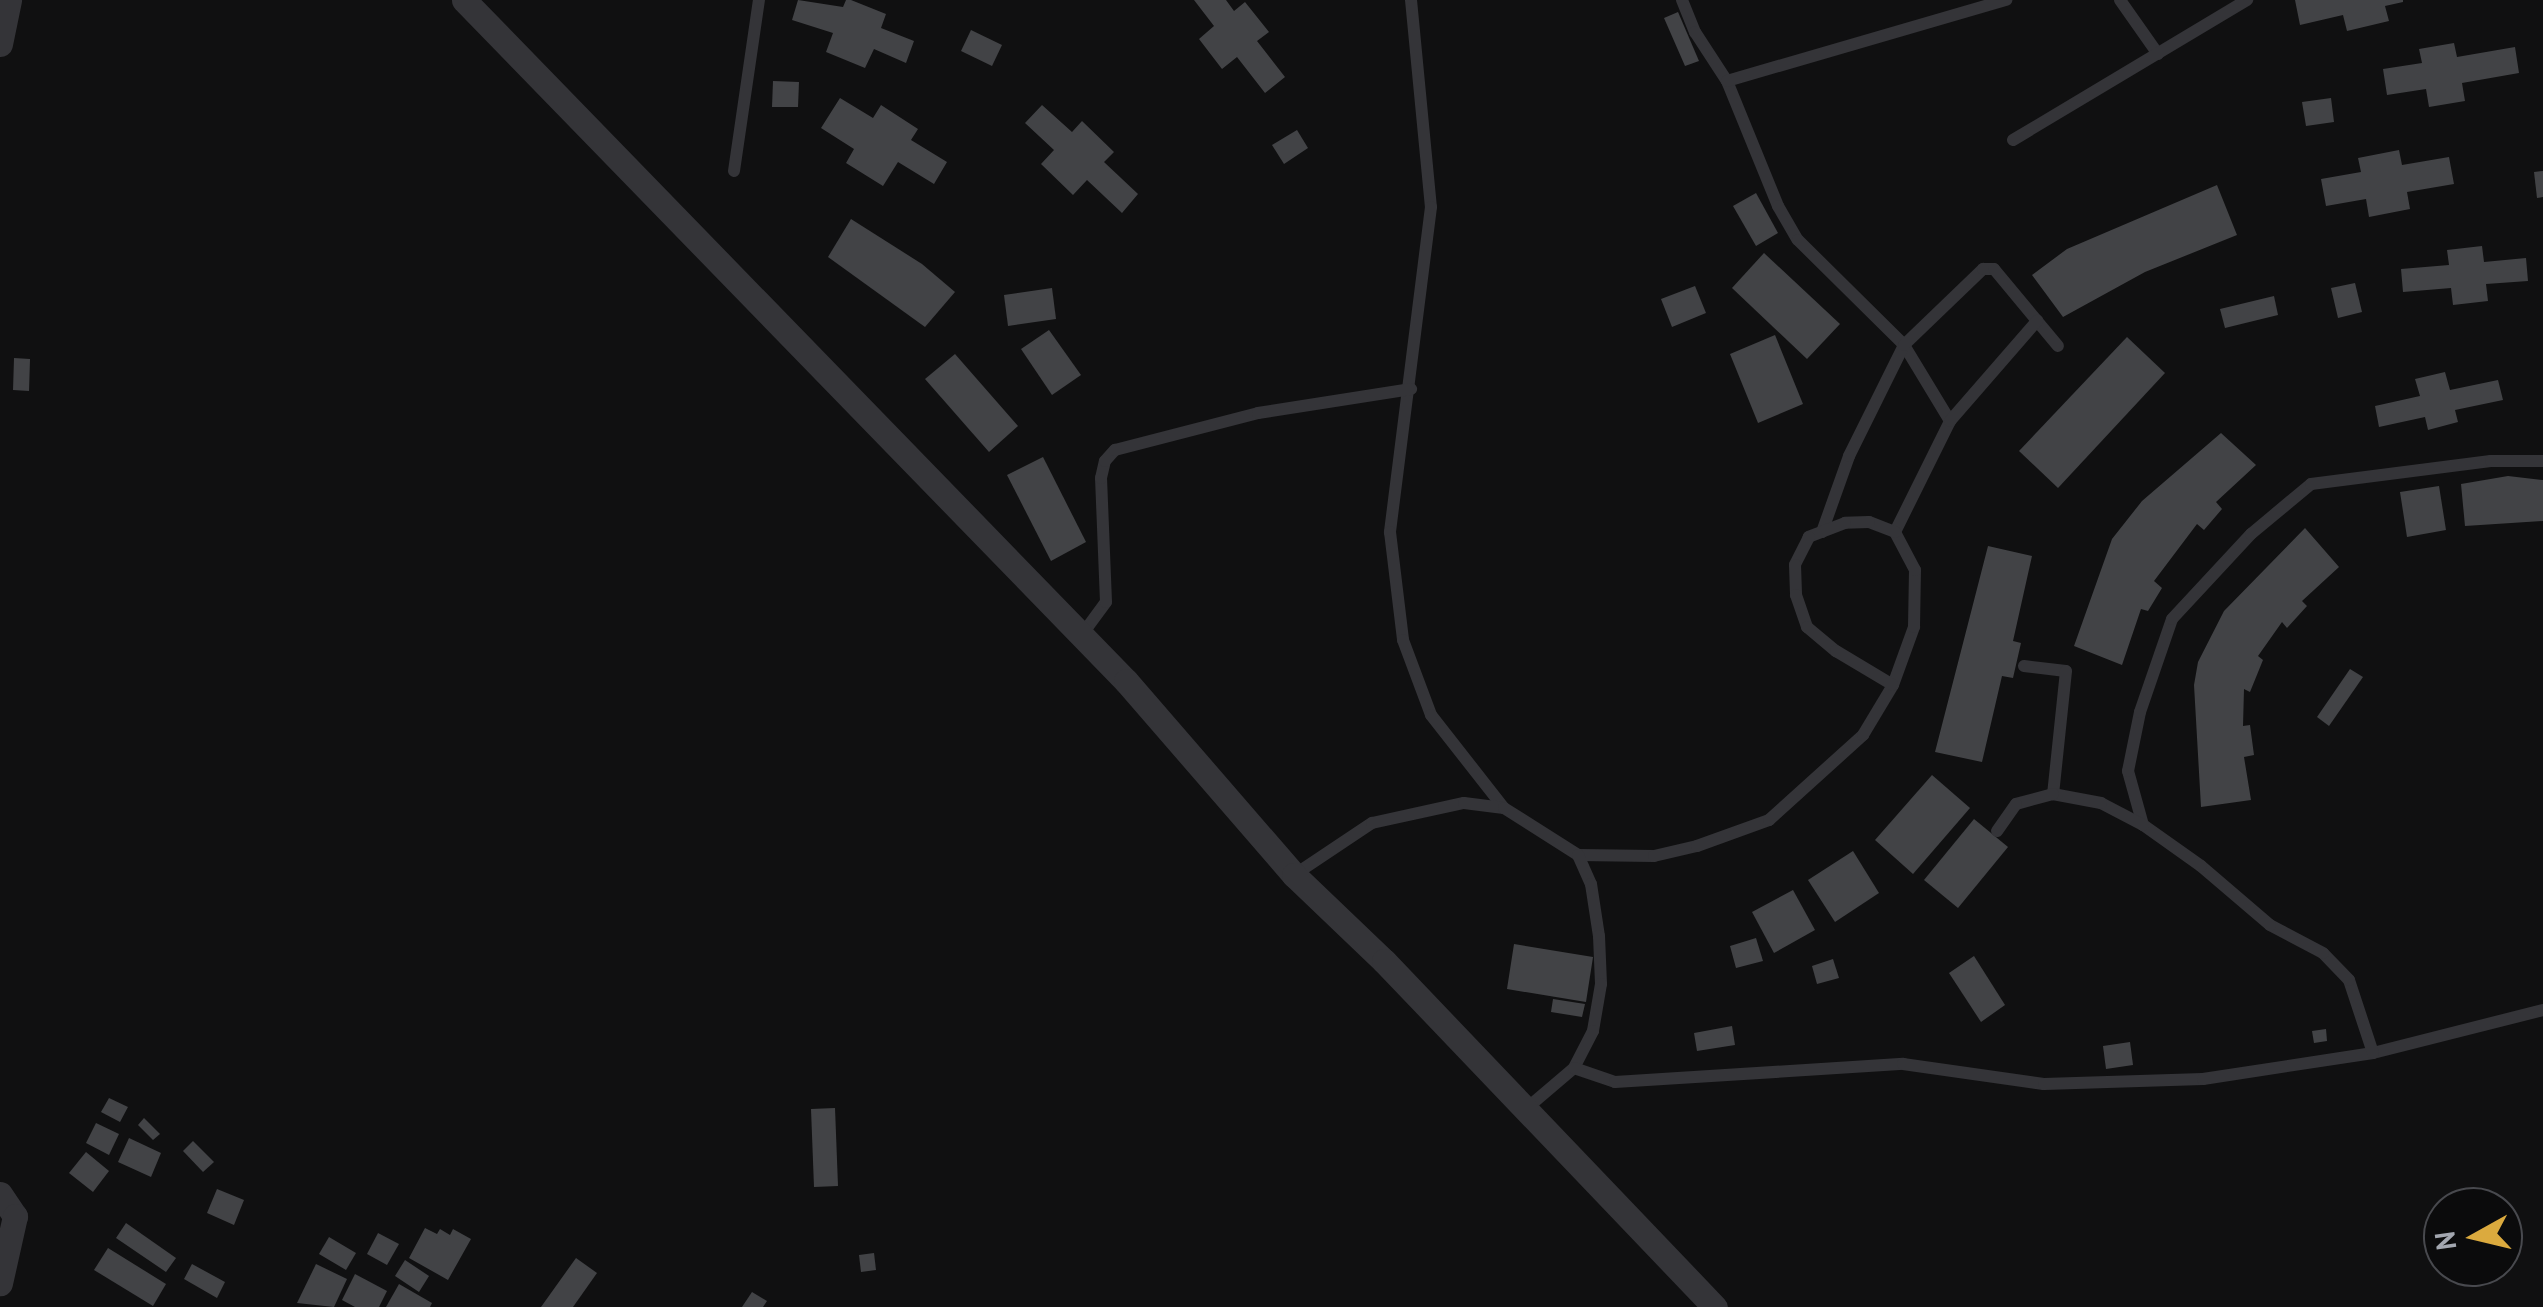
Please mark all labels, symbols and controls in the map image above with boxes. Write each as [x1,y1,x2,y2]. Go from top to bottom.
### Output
north arrow [2423,1187,2523,1287]
text: N [2425,1229,2464,1253]

